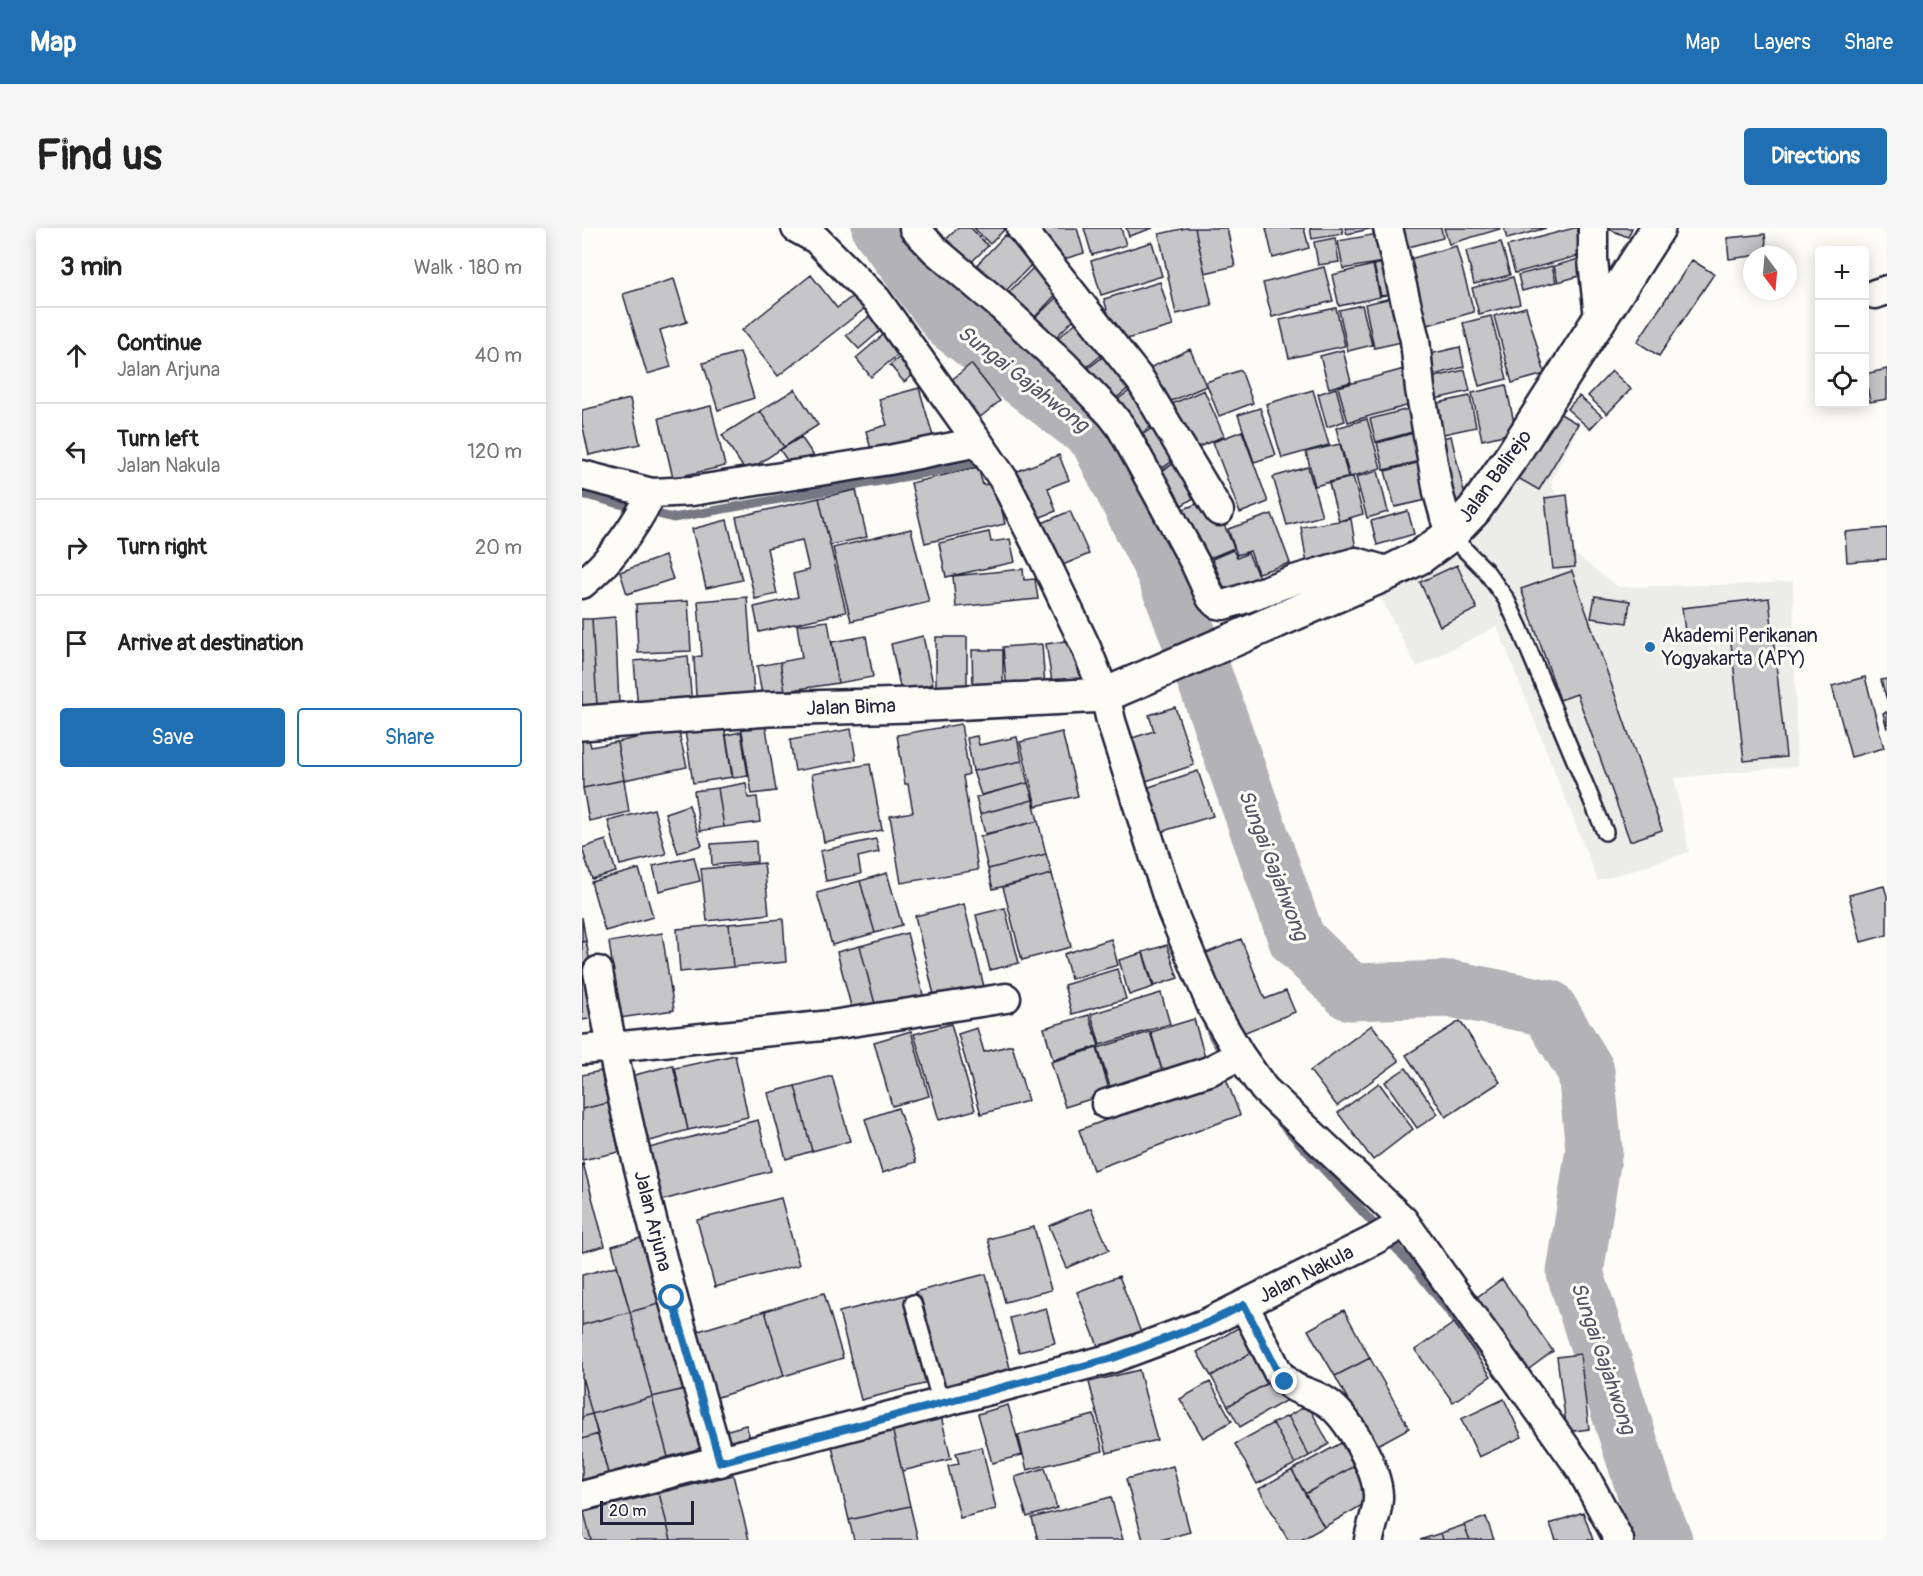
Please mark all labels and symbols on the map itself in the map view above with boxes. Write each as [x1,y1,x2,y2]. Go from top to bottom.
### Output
north arrow [1743,246,1797,300]
water label: Sungai Gajahwong [952,319,1095,440]
street label: Jalan Balirejo [1453,424,1537,527]
place label: Akademi Perikanan Yogyakarta (APY) [1661,623,1818,671]
marker: Akademi Perikanan Yogyakarta (APY) [1643,640,1657,654]
street label: Jalan Bima [806,693,896,721]
water label: Sungai Gajahwong [1232,786,1315,945]
street label: Jalan Arjuna [628,1168,678,1274]
street label: Jalan Nakula [1254,1239,1358,1309]
water label: Sungai Gajahwong [1564,1278,1642,1439]
route start [658,1284,684,1310]
route end [1271,1368,1297,1394]
scale bar [600,1498,694,1526]

